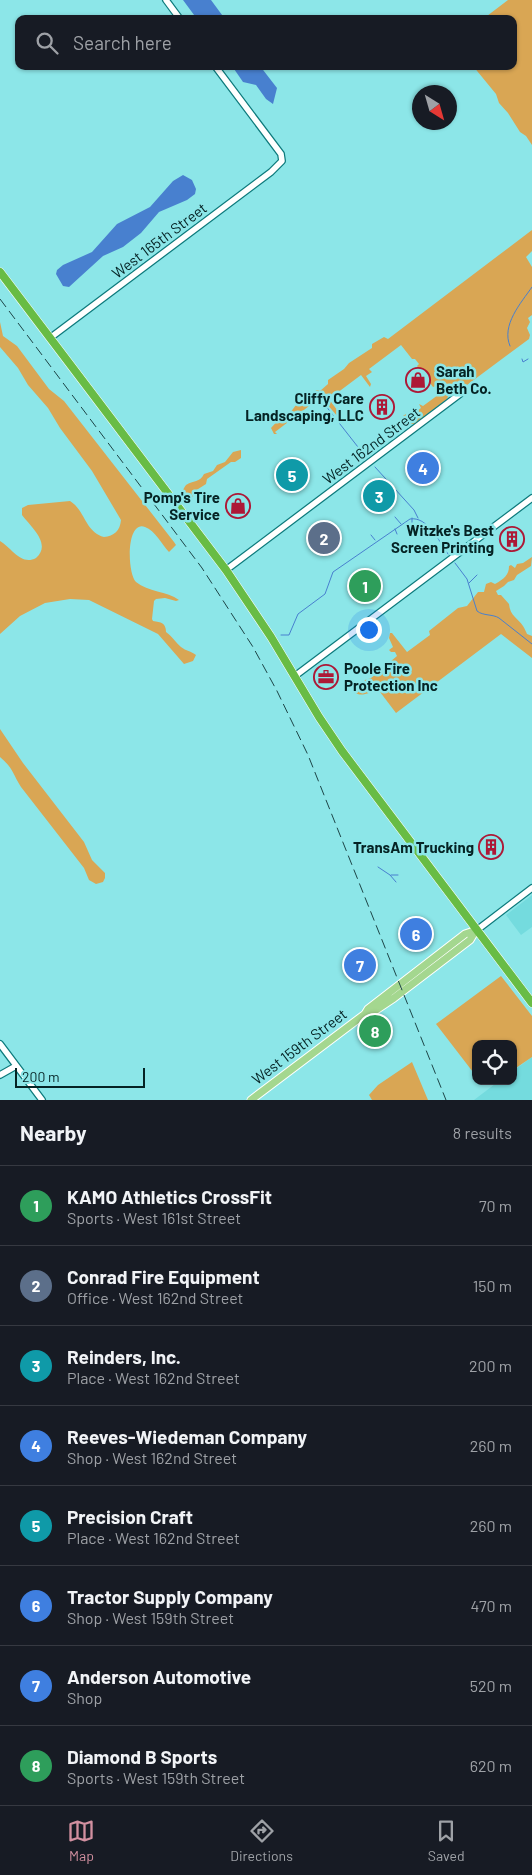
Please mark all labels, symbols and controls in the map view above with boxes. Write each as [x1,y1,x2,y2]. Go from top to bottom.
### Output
search box [15,15,517,70]
icon: search [33,29,61,57]
text: Search here [73,31,172,54]
north arrow [412,85,457,130]
street label: West 165th Street [108,198,210,282]
place label: Sarah Beth Co. [436,362,492,397]
shop icon: Sarah Beth Co. [405,367,431,393]
place label: Cliffy Care Landscaping, LLC [245,389,364,424]
building icon: Cliffy Care Landscaping, LLC [369,394,395,420]
street label: West 162nd Street [319,403,423,487]
pin: 4 [407,449,439,487]
pin: 5 [276,456,308,494]
pin: 3 [363,477,395,515]
place label: Pomp's Tire Service [144,488,220,523]
shop icon: Pomp's Tire Service [225,493,251,519]
pin: 2 [308,519,340,557]
place label: Witzke's Best Screen Printing [391,521,494,556]
building icon: Witzke's Best Screen Printing [499,526,525,552]
pin: 1 [349,567,381,605]
your location [356,617,382,643]
place label: Poole Fire Protection Inc [344,659,438,694]
office icon: Poole Fire Protection Inc [313,664,339,690]
building icon: TransAm Trucking [478,834,504,860]
place label: TransAm Trucking [353,838,474,856]
pin: 6 [400,915,432,953]
pin: 7 [344,946,376,984]
street label: West 159th Street [248,1004,350,1088]
pin: 8 [359,1012,391,1050]
map controls [472,1040,517,1085]
button: locate [472,1040,517,1085]
scale bar [15,1065,145,1088]
text: 200 m [22,1068,60,1085]
text: Nearby [20,1120,86,1145]
text: 8 results [453,1123,512,1142]
text: KAMO Athletics CrossFit [67,1185,272,1208]
text: 1 [33,1196,39,1215]
text: 70 m [479,1196,512,1215]
text: Sports · West 161st Street [67,1208,241,1227]
text: Conrad Fire Equipment [67,1265,260,1288]
text: 2 [32,1276,40,1295]
text: 150 m [473,1276,512,1295]
text: Office · West 162nd Street [67,1288,243,1307]
text: Reinders, Inc. [67,1345,181,1368]
text: 3 [32,1356,40,1375]
text: 200 m [469,1356,512,1375]
text: Place · West 162nd Street [67,1368,240,1387]
text: Reeves-Wiedeman Company [67,1425,307,1448]
text: 4 [31,1436,41,1455]
text: 260 m [470,1436,512,1455]
text: Shop · West 162nd Street [67,1448,237,1467]
text: Precision Craft [67,1505,193,1528]
text: 5 [32,1516,40,1535]
text: 260 m [470,1516,512,1535]
text: Place · West 162nd Street [67,1528,240,1547]
text: Tractor Supply Company [67,1585,273,1608]
text: 6 [32,1596,40,1615]
text: 470 m [471,1596,512,1615]
text: Shop · West 159th Street [67,1608,234,1627]
text: Anderson Automotive [67,1665,251,1688]
text: 7 [32,1676,40,1695]
text: 520 m [470,1676,512,1695]
text: Shop [67,1688,102,1707]
text: Diamond B Sports [67,1745,217,1768]
text: 8 [32,1756,40,1775]
text: 620 m [470,1756,512,1775]
text: Sports · West 159th Street [67,1768,245,1787]
tab: Map [67,1817,95,1864]
tab: Directions [230,1817,293,1864]
tab: Saved [428,1817,465,1864]

